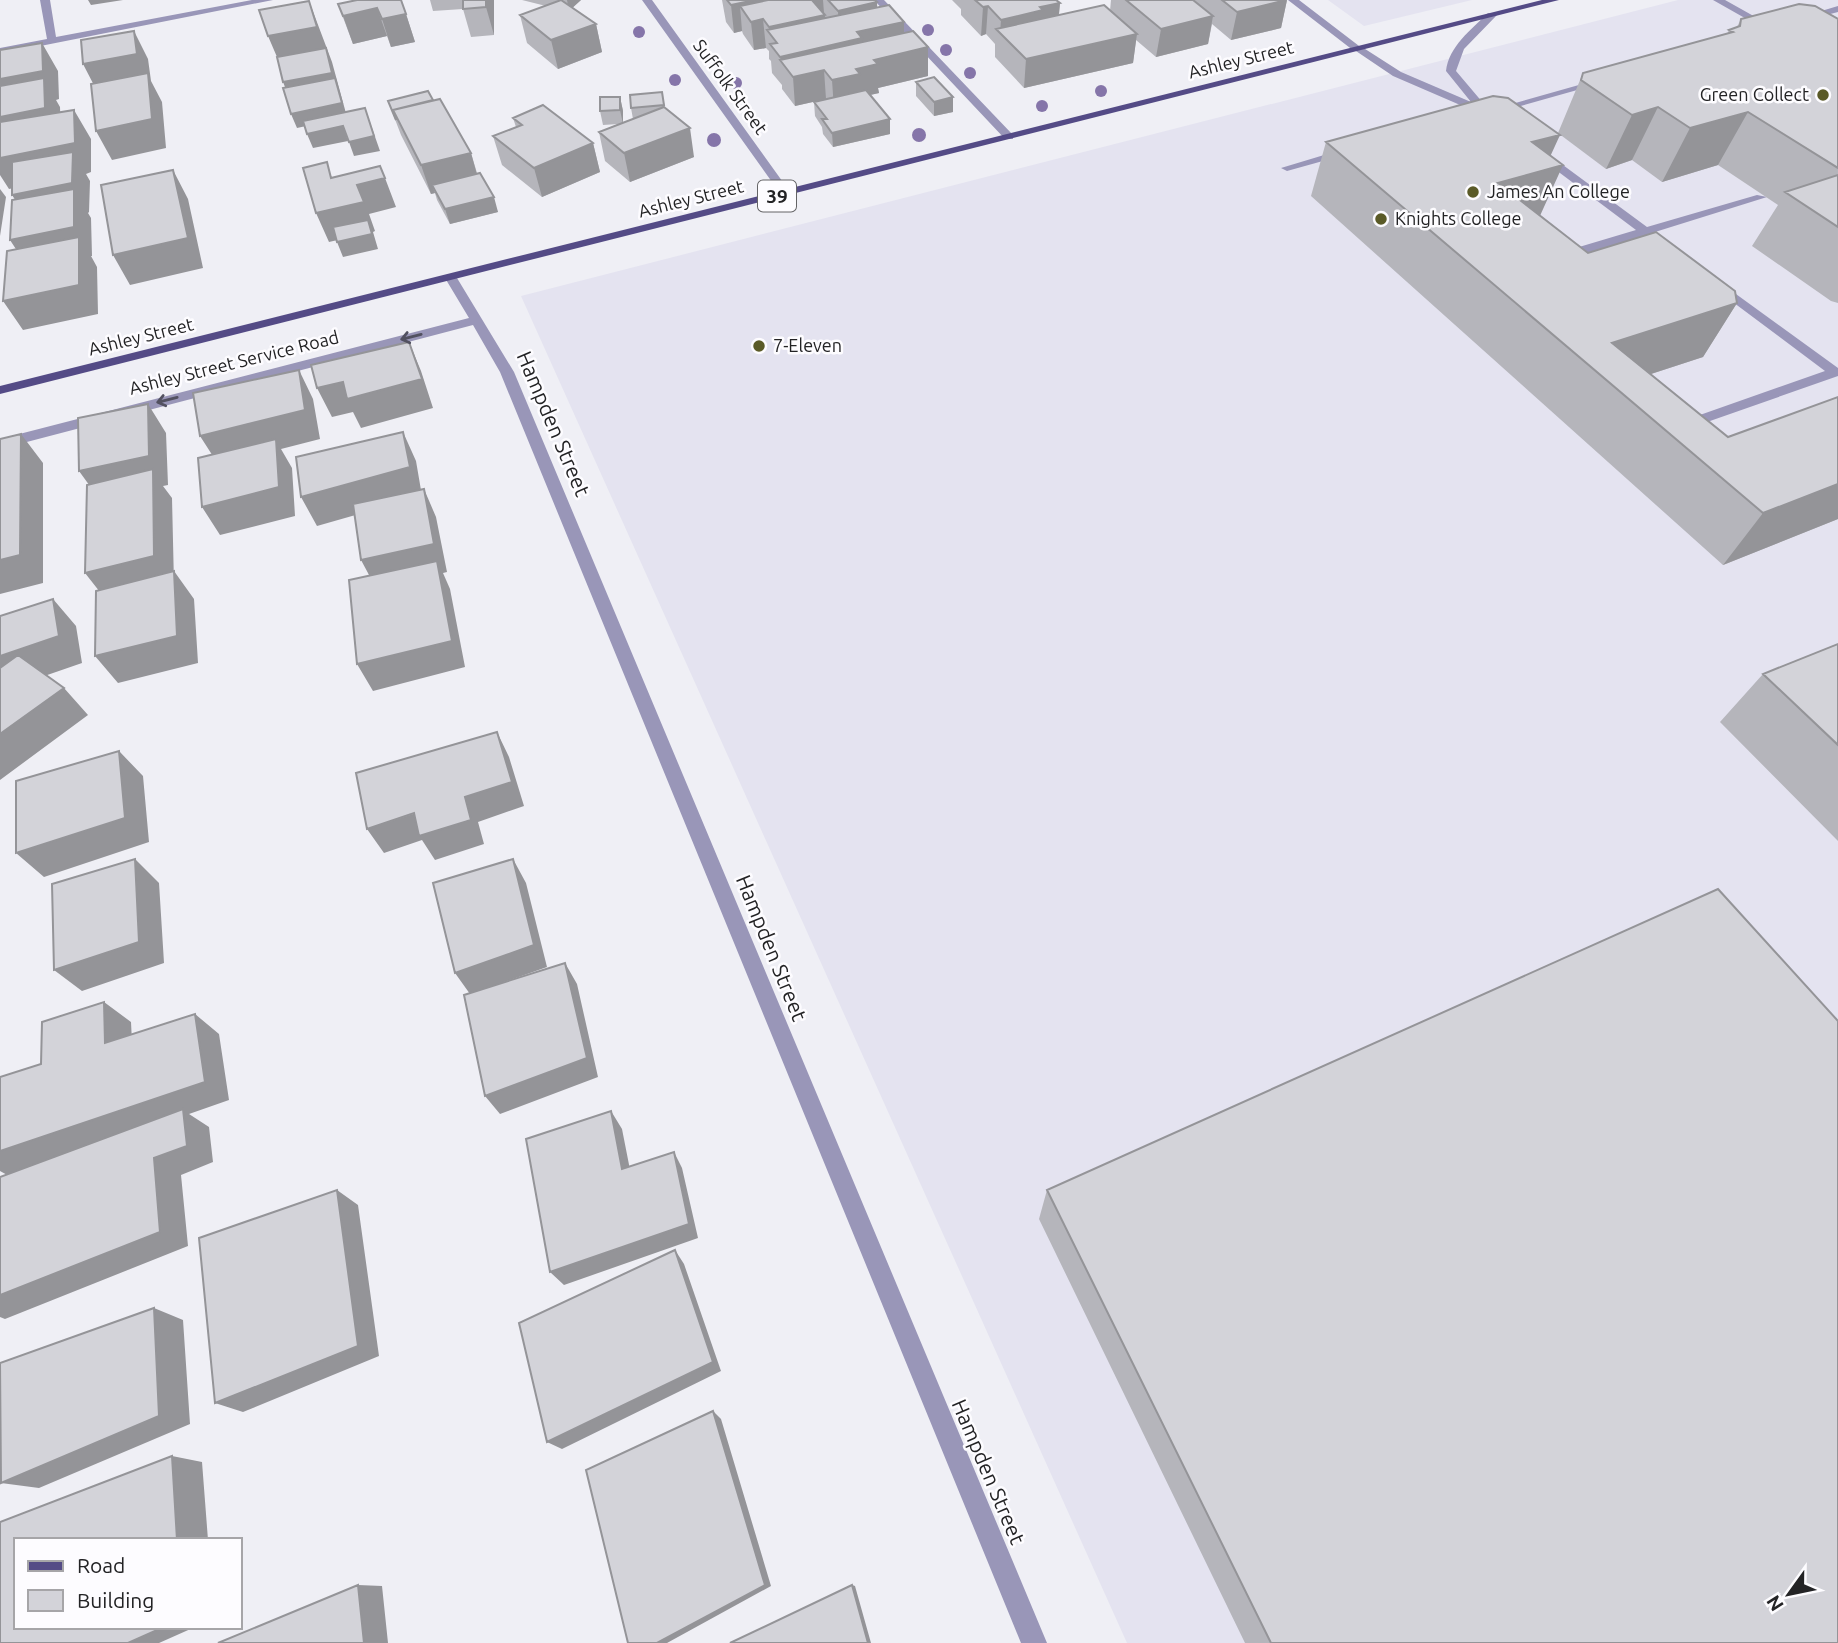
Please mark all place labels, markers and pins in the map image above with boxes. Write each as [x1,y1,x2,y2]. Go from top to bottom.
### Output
place label: Green Collect [1700,84,1809,104]
marker: Green Collect [1815,87,1831,103]
place label: James An College [1487,181,1630,201]
marker: James An College [1465,184,1481,200]
place label: Knights College [1395,208,1521,228]
marker: Knights College [1373,211,1389,227]
place label: 7-Eleven [773,335,842,355]
marker: 7-Eleven [751,338,767,354]

